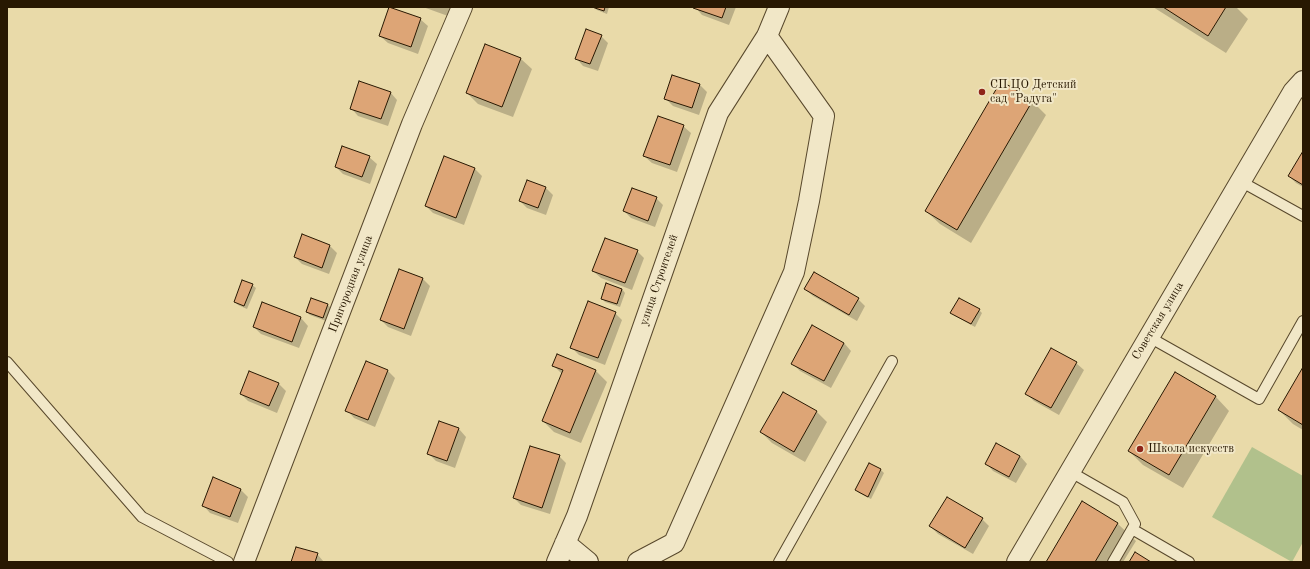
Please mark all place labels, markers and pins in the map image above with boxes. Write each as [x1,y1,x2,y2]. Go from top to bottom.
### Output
place label: СП ЦО Детский сад "Радуга" [990,78,1076,106]
marker: СП ЦО Детский сад "Радуга" [977,87,987,97]
place label: Школа искусств [1148,442,1234,456]
marker: Школа искусств [1135,444,1145,454]

